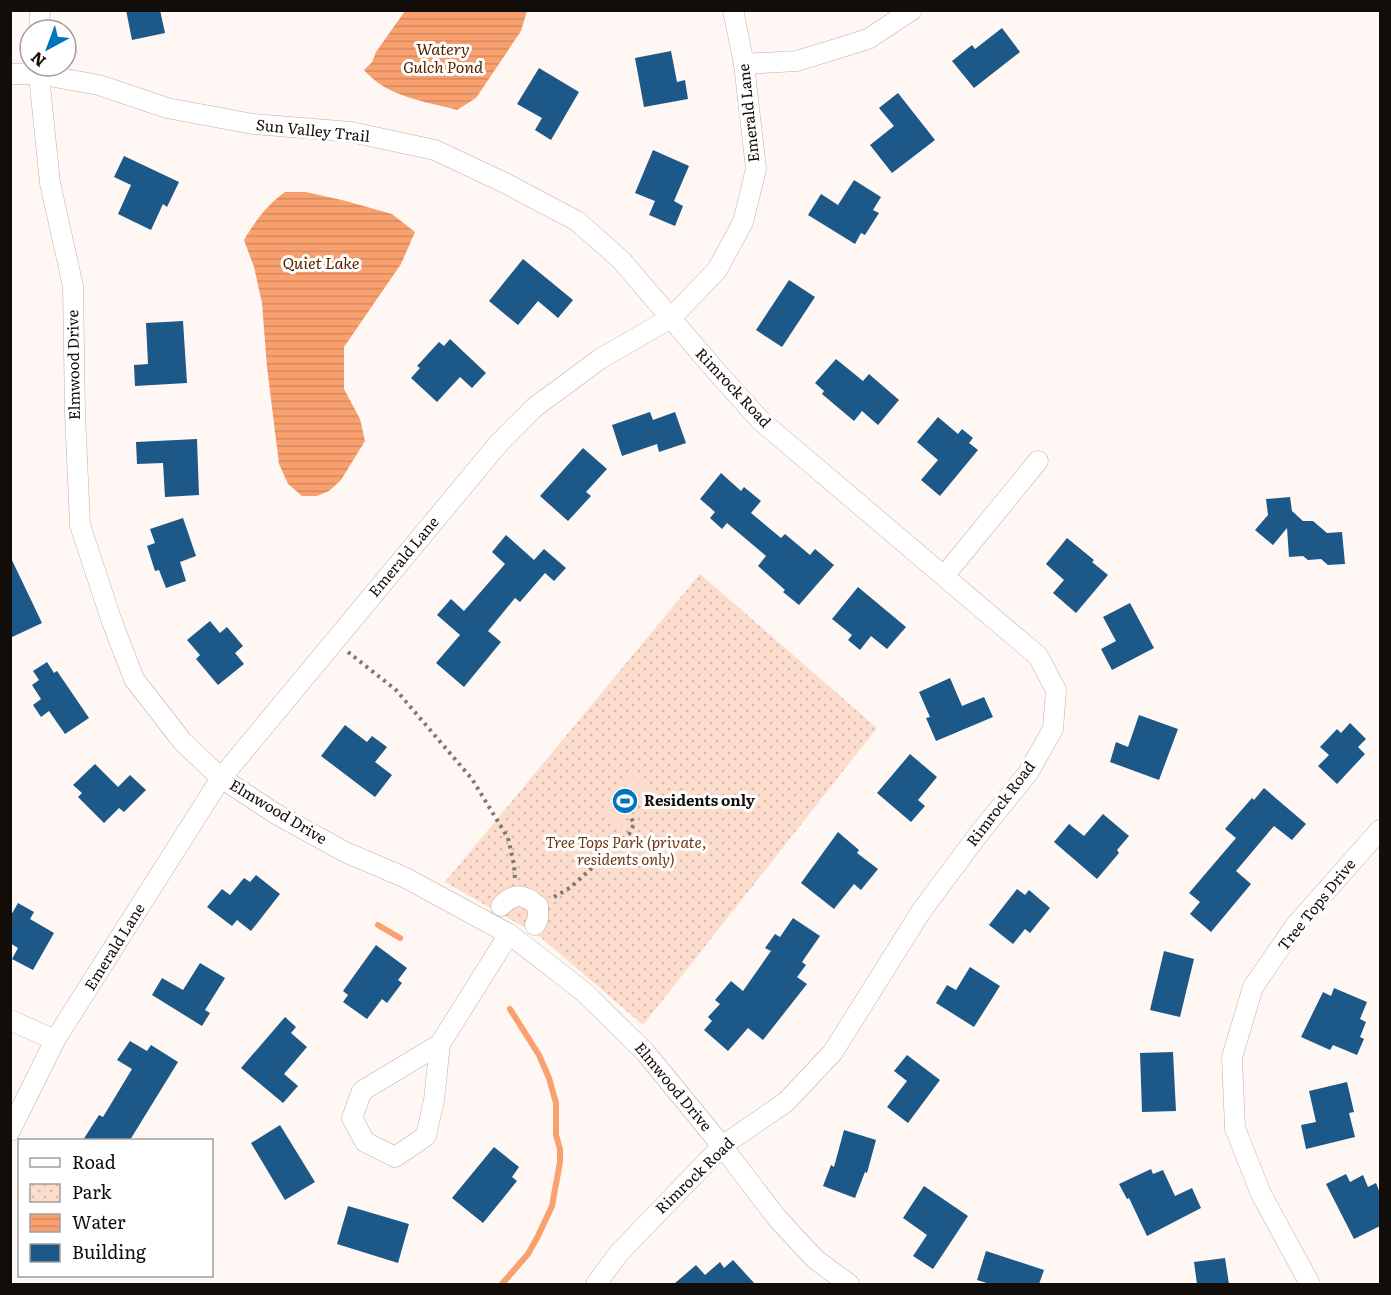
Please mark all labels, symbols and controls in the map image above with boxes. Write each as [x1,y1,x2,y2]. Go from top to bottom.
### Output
north arrow [18,18,78,78]
water label: Watery Gulch Pond [403,36,484,78]
text: N [25,47,50,74]
street label: Emerald Lane [731,63,764,164]
street label: Sun Valley Trail [255,112,371,147]
water label: Quiet Lake [283,250,359,274]
street label: Elmwood Drive [60,309,85,420]
street label: Rimrock Road [691,342,777,432]
street label: Emerald Lane [362,511,444,601]
street label: Rimrock Road [960,755,1040,851]
street label: Elmwood Drive [226,772,332,849]
sports icon: Residents only [610,786,640,816]
place label: Residents only [644,788,756,811]
park label: Tree Tops Park (private, residents only) [545,830,707,870]
street label: Tree Tops Drive [1271,853,1360,955]
street label: Emerald Lane [78,898,150,994]
street label: Elmwood Drive [630,1036,719,1136]
street label: Rimrock Road [649,1131,739,1219]
legend [18,1139,213,1277]
text: Road [72,1148,116,1175]
text: Park [72,1178,113,1205]
text: Water [72,1208,126,1235]
text: Building [72,1238,147,1265]

